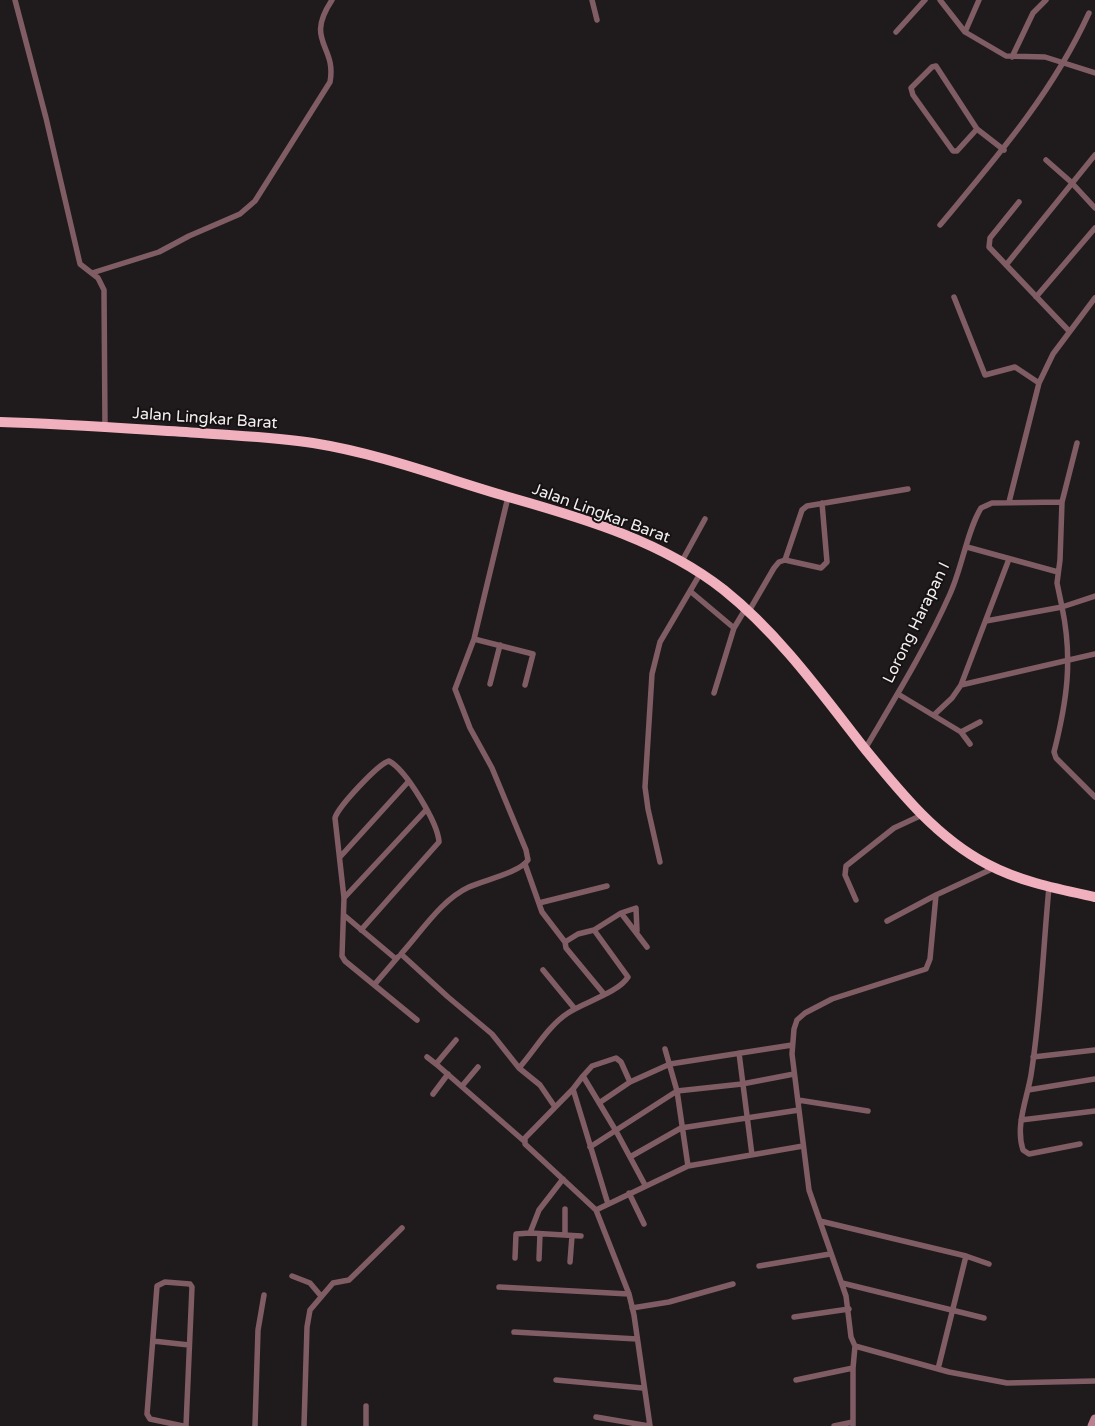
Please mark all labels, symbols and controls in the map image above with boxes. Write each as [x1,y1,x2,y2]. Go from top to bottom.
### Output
street label: Jalan Lingkar Barat [132,404,278,434]
street label: Jalan Lingkar Barat [529,480,673,548]
street label: Lorong Harapan I [879,559,955,687]

